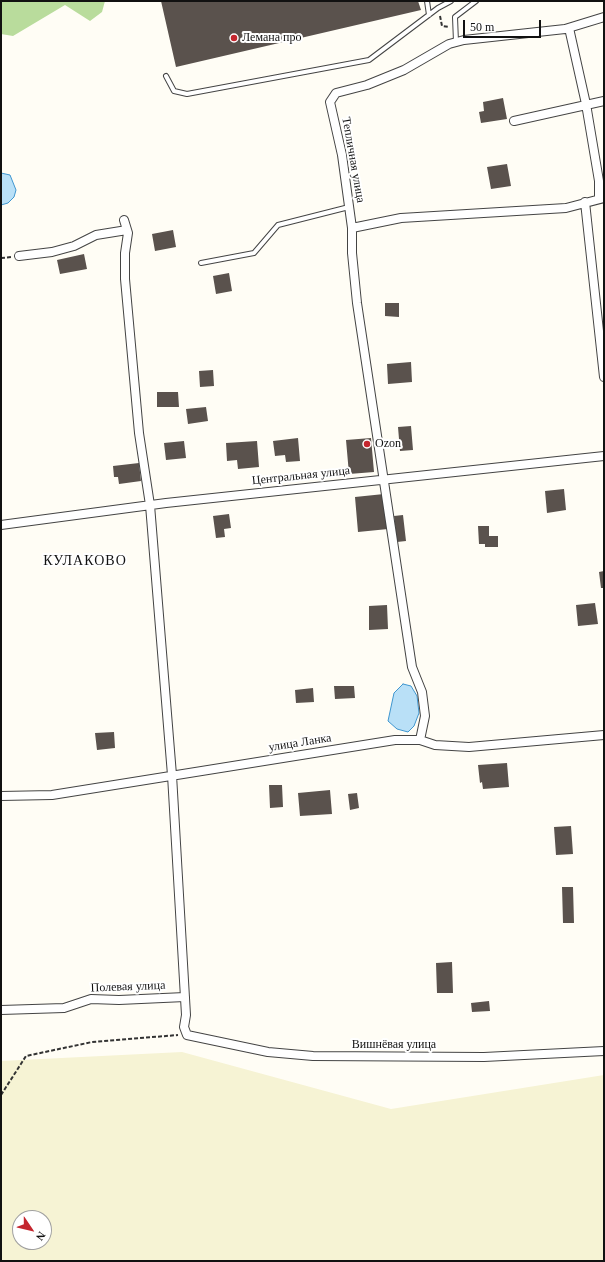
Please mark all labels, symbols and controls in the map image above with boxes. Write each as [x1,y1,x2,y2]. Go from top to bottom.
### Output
scale bar [465,12,543,38]
text: 50 m [470,20,494,34]
place label: Лемана про [242,31,301,45]
marker: Лемана про [229,33,239,43]
street label: Тепличная улица [338,116,368,204]
place label: Ozon [375,437,401,451]
marker: Ozon [362,439,372,449]
street label: Центральная улица [251,464,351,488]
district label: КУЛАКОВО [43,553,127,569]
street label: улица Ланка [268,731,332,755]
street label: Полевая улица [90,978,166,996]
street label: Вишнёвая улица [352,1038,436,1052]
north arrow [12,1210,52,1250]
text: N [34,1230,48,1243]

